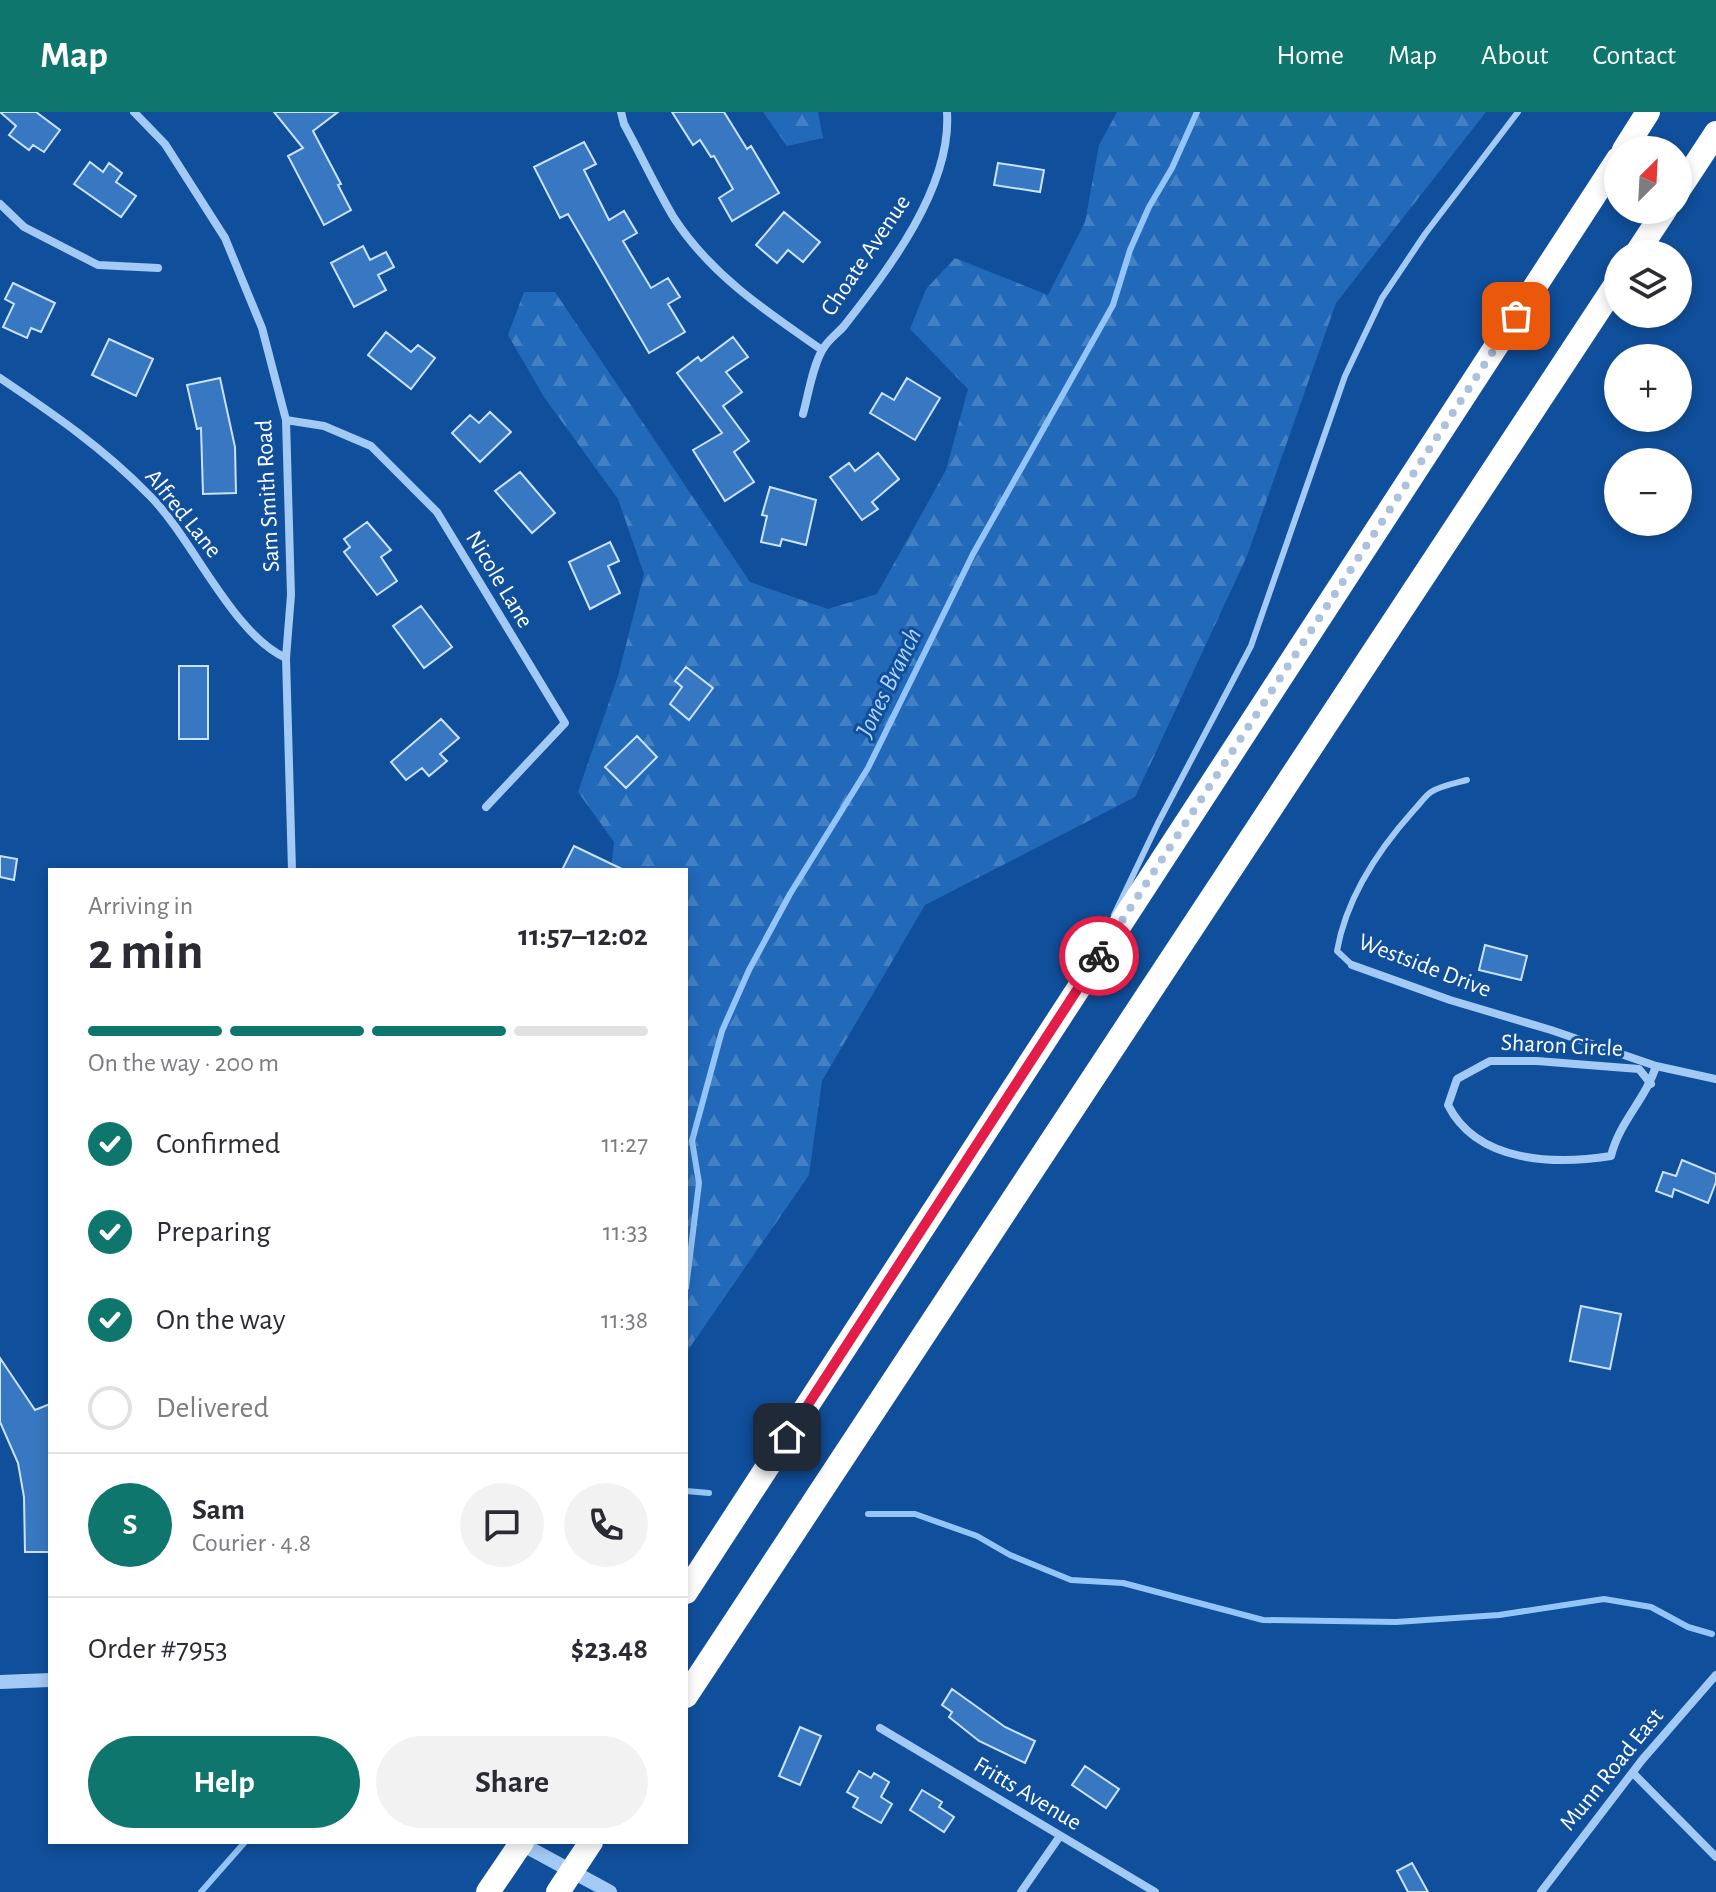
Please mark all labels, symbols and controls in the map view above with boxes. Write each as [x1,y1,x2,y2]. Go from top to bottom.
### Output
text: Map [40,37,108,75]
text: Home [1277,42,1344,70]
text: Map [1388,42,1437,70]
text: About [1481,42,1549,70]
text: Contact [1593,42,1676,70]
north arrow [1604,136,1692,224]
map controls [1604,136,1692,536]
street label: Choate Avenue [817,191,915,320]
button: layers [1604,240,1692,328]
pin [1482,282,1550,350]
icon: bag [1494,294,1538,338]
button: + [1604,344,1692,432]
street label: Sam Smith Road [252,419,284,573]
button: − [1604,448,1692,536]
street label: Alfred Lane [140,465,226,563]
street label: Nicole Lane [461,527,537,632]
water label: Jones Branch [851,624,926,742]
text: Arriving in [88,893,193,919]
courier [1059,916,1139,996]
text: 11:57–12:02 [518,921,648,951]
text: 2 min [88,926,203,978]
street label: Westside Drive [1355,930,1494,1002]
icon: bike [1077,934,1121,978]
street label: Sharon Circle [1500,1031,1624,1061]
text: On the way · 200 m [88,1050,279,1076]
icon: check [88,1122,132,1166]
text: Confirmed [156,1129,280,1159]
text: 11:27 [601,1131,648,1157]
icon: check [88,1210,132,1254]
text: Preparing [156,1217,271,1247]
text: 11:33 [603,1219,648,1245]
icon: check [88,1298,132,1342]
text: On the way [156,1305,285,1335]
text: 11:38 [601,1307,648,1333]
text: Delivered [156,1393,269,1423]
pin [753,1403,821,1471]
icon: home [765,1415,809,1459]
button: chat [460,1483,544,1567]
button: phone [564,1483,648,1567]
text: Sam [192,1495,245,1525]
text: S [123,1510,137,1540]
text: Courier · 4.8 [192,1530,311,1556]
text: Order #7953 [88,1634,228,1664]
text: $23.48 [571,1634,648,1664]
street label: Munn Road East [1555,1704,1668,1835]
button: Help [88,1736,360,1828]
button: Share [376,1736,648,1828]
street label: Fritts Avenue [969,1752,1086,1835]

